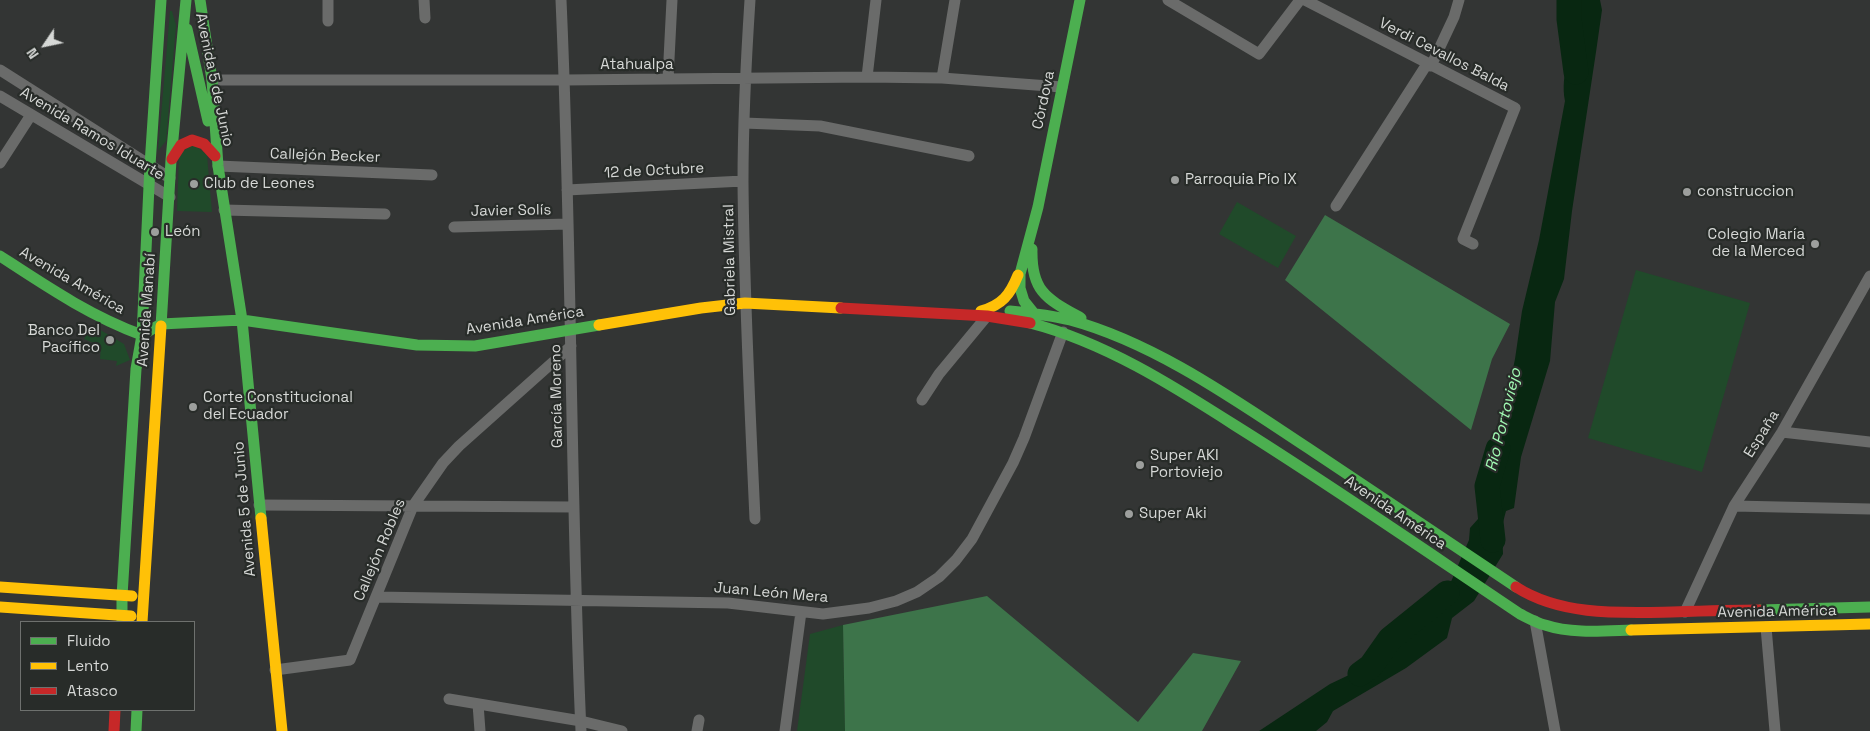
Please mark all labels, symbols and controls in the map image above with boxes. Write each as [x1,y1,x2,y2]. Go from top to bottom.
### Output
street label: Avenida 5 de Junio [191,12,237,148]
street label: Verdi Cevallos Balda [1376,14,1512,96]
north arrow [20,20,70,70]
text: N [22,44,43,62]
street label: Atahualpa [600,56,674,74]
street label: Córdova [1029,69,1059,131]
street label: Avenida Ramos Iduarte [17,84,167,184]
street label: Callejón Becker [269,145,381,167]
street label: 12 de Octubre [603,159,705,183]
place label: Parroquia Pío IX [1185,171,1297,189]
marker: Parroquia Pío IX [1169,174,1181,186]
place label: Club de Leones [204,175,315,193]
marker: Club de Leones [188,178,200,190]
place label: construccion [1697,183,1794,201]
marker: construccion [1681,186,1693,198]
street label: Javier Solís [471,201,551,221]
street label: Gabriela Mistral [720,204,740,316]
place label: León [165,223,200,241]
marker: León [149,226,161,238]
place label: Colegio María de la Merced [1708,226,1805,261]
marker: Colegio María de la Merced [1809,238,1821,250]
street label: Avenida América [16,243,128,319]
street label: Avenida Manabí [134,253,160,367]
street label: Avenida América [465,303,585,339]
place label: Banco Del Pacífico [28,322,100,357]
marker: Banco Del Pacífico [104,334,116,346]
street label: García Moreno [547,344,567,448]
water label: Río Portoviejo [1482,366,1526,474]
place label: Corte Constitucional del Ecuador [203,389,353,424]
marker: Corte Constitucional del Ecuador [187,401,199,413]
street label: España [1740,407,1784,461]
street label: Avenida 5 de Junio [230,441,260,577]
place label: Super AKI Portoviejo [1150,447,1223,482]
marker: Super AKI Portoviejo [1134,459,1146,471]
street label: Avenida América [1341,472,1449,554]
street label: Callejón Robles [350,496,410,604]
place label: Super Aki [1139,505,1207,523]
marker: Super Aki [1123,508,1135,520]
street label: Juan León Mera [713,579,829,607]
street label: Avenida América [1717,602,1837,622]
legend [20,621,195,711]
text: Fluido [67,631,111,650]
text: Lento [67,656,109,675]
text: Atasco [67,681,118,700]

